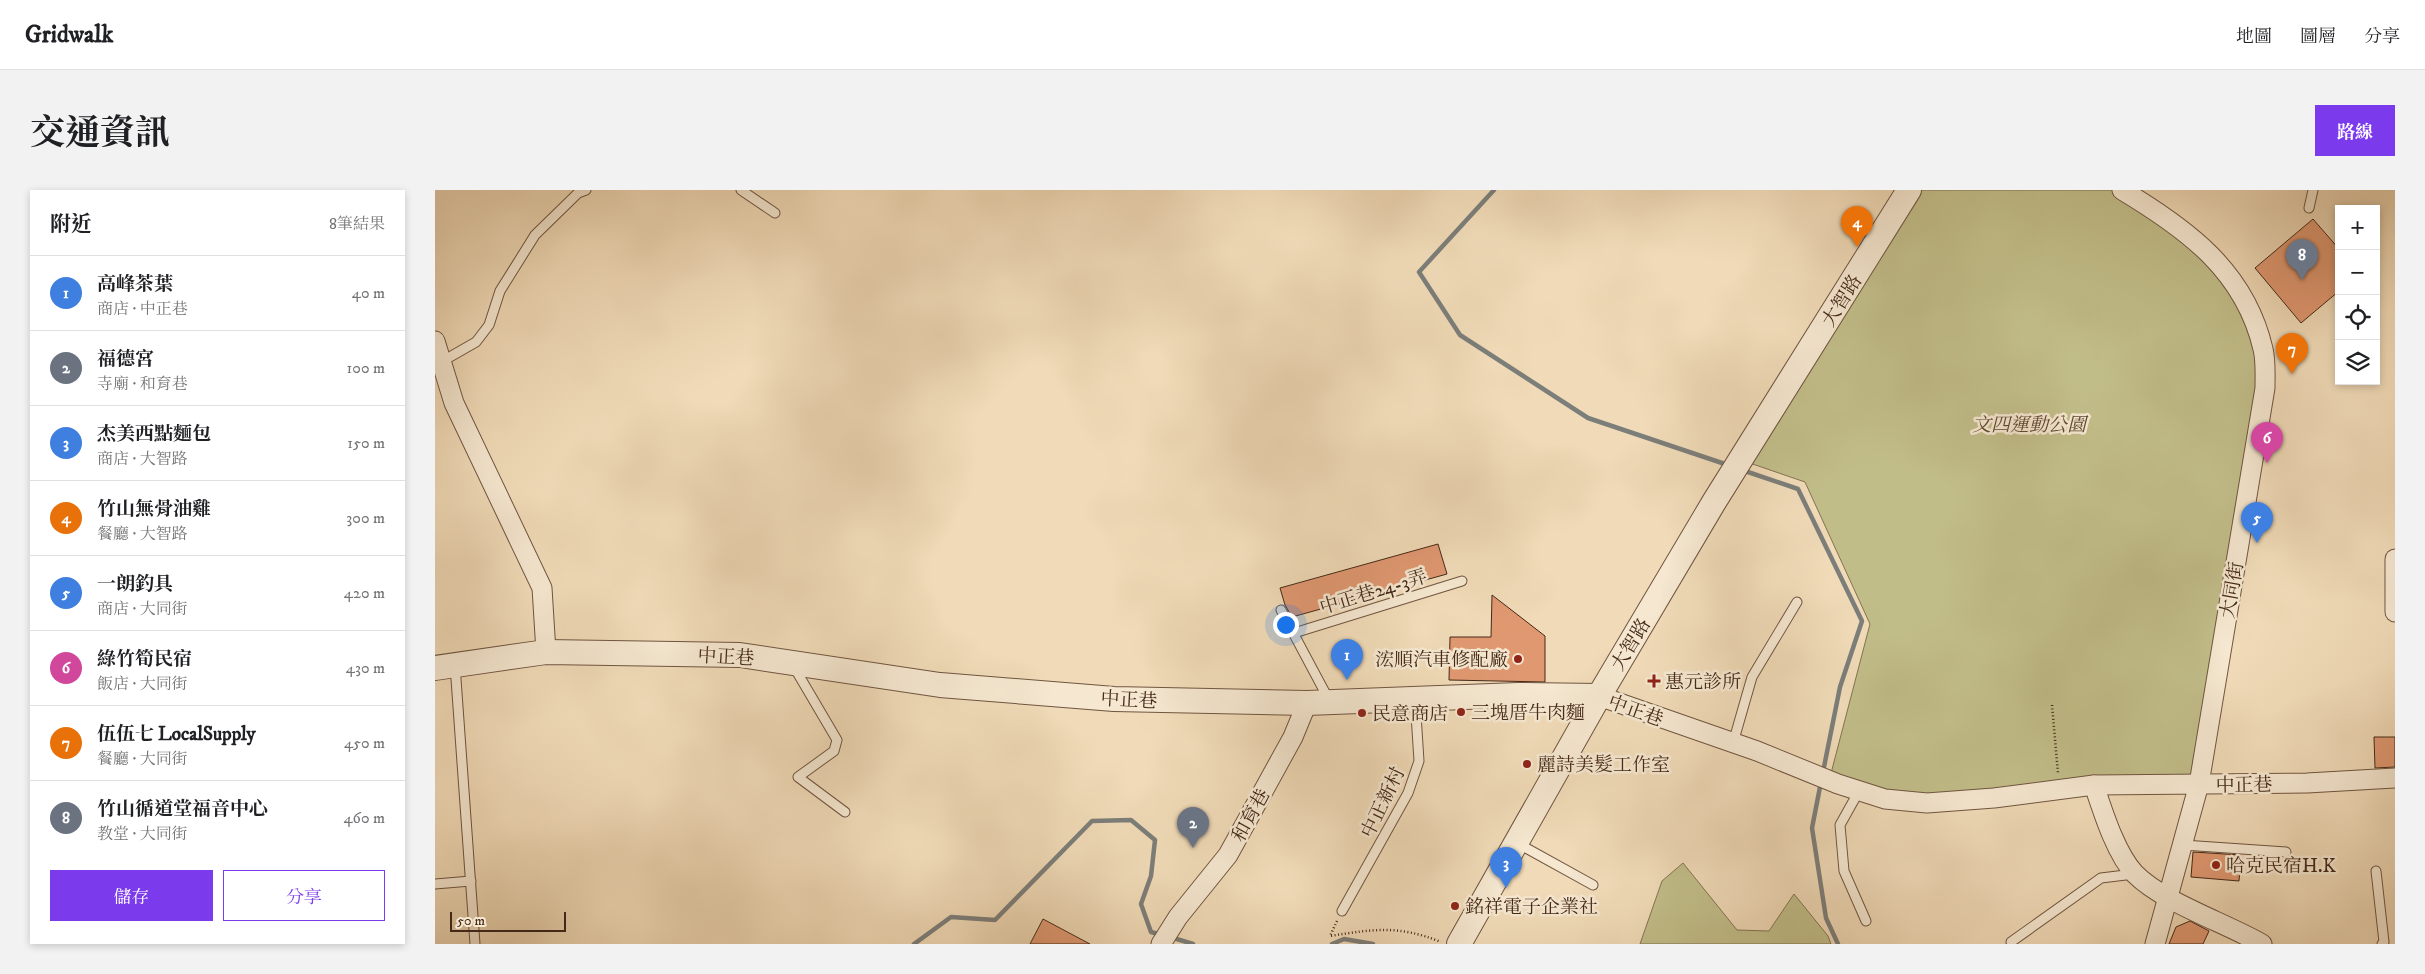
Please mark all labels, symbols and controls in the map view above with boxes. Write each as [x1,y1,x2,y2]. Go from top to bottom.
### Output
text: Gridwalk [25,20,113,50]
text: 地圖 [2236,26,2272,48]
text: 圖層 [2300,26,2336,48]
text: 分享 [2364,26,2400,48]
button: 路線 [2315,105,2395,156]
text: 交通資訊 [30,112,170,156]
map controls [2335,205,2380,385]
button: + [2335,205,2380,250]
pin: 4 [1841,206,1873,247]
text: 附近 [50,212,92,238]
text: 8筆結果 [329,214,385,234]
pin: 8 [2286,239,2318,280]
button: − [2335,250,2380,295]
street label: 大智路 [1817,271,1867,331]
text: 高峰茶葉 [97,273,173,296]
text: 1 [63,283,69,303]
text: 40 m [352,283,385,303]
button: locate [2335,295,2380,340]
text: 商店 · 中正巷 [97,299,188,319]
pin: 7 [2276,333,2308,374]
button: layers [2335,340,2380,385]
text: 福德宮 [97,348,154,371]
text: 2 [62,358,70,378]
text: 100 m [347,358,385,378]
text: 寺廟 · 和育巷 [97,374,188,394]
park label: 文四運動公園 [1972,414,2089,437]
pin: 6 [2251,422,2283,463]
text: 杰美西點麵包 [97,423,211,446]
text: 3 [63,433,69,453]
text: 150 m [347,433,385,453]
text: 商店 · 大智路 [97,449,188,469]
text: 竹山無骨油雞 [97,498,211,521]
pin: 5 [2241,502,2273,543]
text: 4 [61,508,71,528]
text: 300 m [346,508,385,528]
text: 餐廳 · 大智路 [97,524,188,544]
street label: 大同街 [2216,560,2249,620]
street label: 中正巷24-3弄 [1317,565,1430,620]
text: 一朗釣具 [97,573,173,596]
text: 5 [62,583,70,603]
text: 420 m [344,583,385,603]
text: 商店 · 大同街 [97,599,188,619]
your location [1273,612,1299,638]
street label: 大智路 [1607,614,1656,675]
pin: 1 [1331,639,1363,680]
street label: 中正巷 [697,645,755,670]
text: 綠竹筍民宿 [97,648,192,671]
place label: 浤順汽車修配廠 [1375,649,1508,672]
marker: 浤順汽車修配廠 [1512,653,1524,665]
text: 6 [62,658,70,678]
text: 430 m [346,658,385,678]
place label: 惠元診所 [1665,671,1741,694]
text: 飯店 · 大同街 [97,674,188,694]
marker: 惠元診所 [1647,674,1661,688]
street label: 中正巷 [1100,688,1158,713]
street label: 中正巷 [1605,691,1666,732]
place label: 三塊厝牛肉麵 [1471,702,1585,725]
place label: 民意商店 [1372,703,1448,726]
marker: 三塊厝牛肉麵 [1455,706,1467,718]
marker: 民意商店 [1356,707,1368,719]
text: 伍伍七 LocalSupply [97,723,256,746]
text: 7 [62,733,70,753]
text: 450 m [344,733,385,753]
text: 餐廳 · 大同街 [97,749,188,769]
place label: 麗詩美髮工作室 [1537,754,1670,777]
marker: 麗詩美髮工作室 [1521,758,1533,770]
street label: 中正新村 [1356,763,1410,842]
street label: 中正巷 [2215,774,2273,797]
street label: 和育巷 [1227,785,1275,846]
text: 竹山循道堂福音中心 [97,798,268,821]
pin: 2 [1177,807,1209,848]
text: 8 [62,808,70,828]
text: 460 m [343,808,385,828]
text: 教堂 · 大同街 [97,824,188,844]
pin: 3 [1490,847,1522,888]
place label: 哈克民宿H.K [2226,855,2336,878]
marker: 哈克民宿H.K [2210,859,2222,871]
button: 儲存 [50,870,213,921]
button: 分享 [223,870,385,921]
place label: 銘祥電子企業社 [1465,896,1598,919]
marker: 銘祥電子企業社 [1449,900,1461,912]
scale bar [450,909,566,932]
text: 50 m [457,912,485,930]

